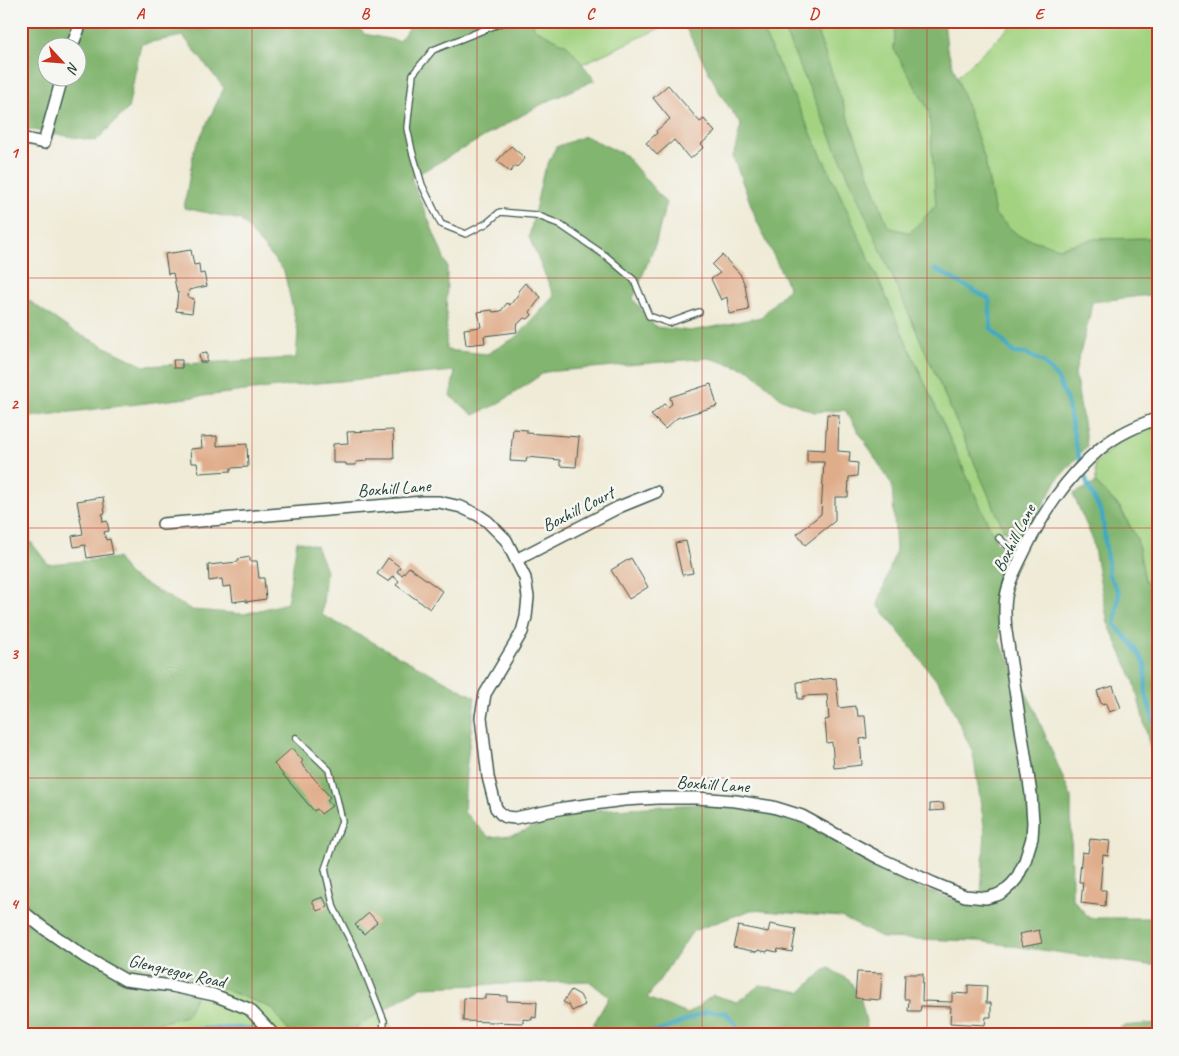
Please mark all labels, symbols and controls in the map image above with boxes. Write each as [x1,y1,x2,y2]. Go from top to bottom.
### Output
text: A [136,4,146,24]
text: B [361,4,371,24]
text: C [586,4,596,24]
text: D [809,4,820,24]
text: E [1035,4,1046,24]
north arrow [38,38,88,88]
text: N [63,60,83,77]
text: 1 [10,143,19,163]
text: 2 [10,394,19,414]
street label: Boxhill Lane [357,474,432,502]
street label: Boxhill Court [538,480,620,536]
street label: Boxhill Lane [988,500,1041,575]
text: 3 [10,644,19,664]
street label: Boxhill Lane [676,770,751,798]
text: 4 [10,894,19,914]
street label: Glengregor Road [127,949,230,993]

